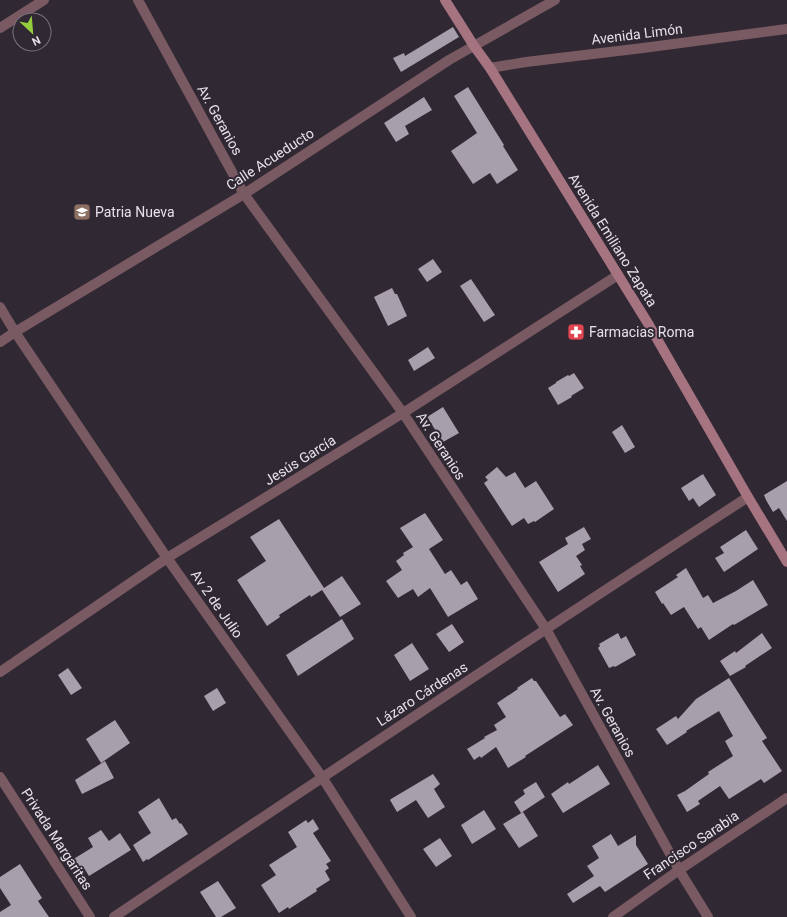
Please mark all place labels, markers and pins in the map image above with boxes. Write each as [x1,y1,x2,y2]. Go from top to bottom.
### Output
school or university icon: Patria Nueva [72,202,92,222]
place label: Patria Nueva [95,204,175,220]
pharmacy icon: Farmacias Roma [566,322,586,342]
place label: Farmacias Roma [589,324,694,340]

